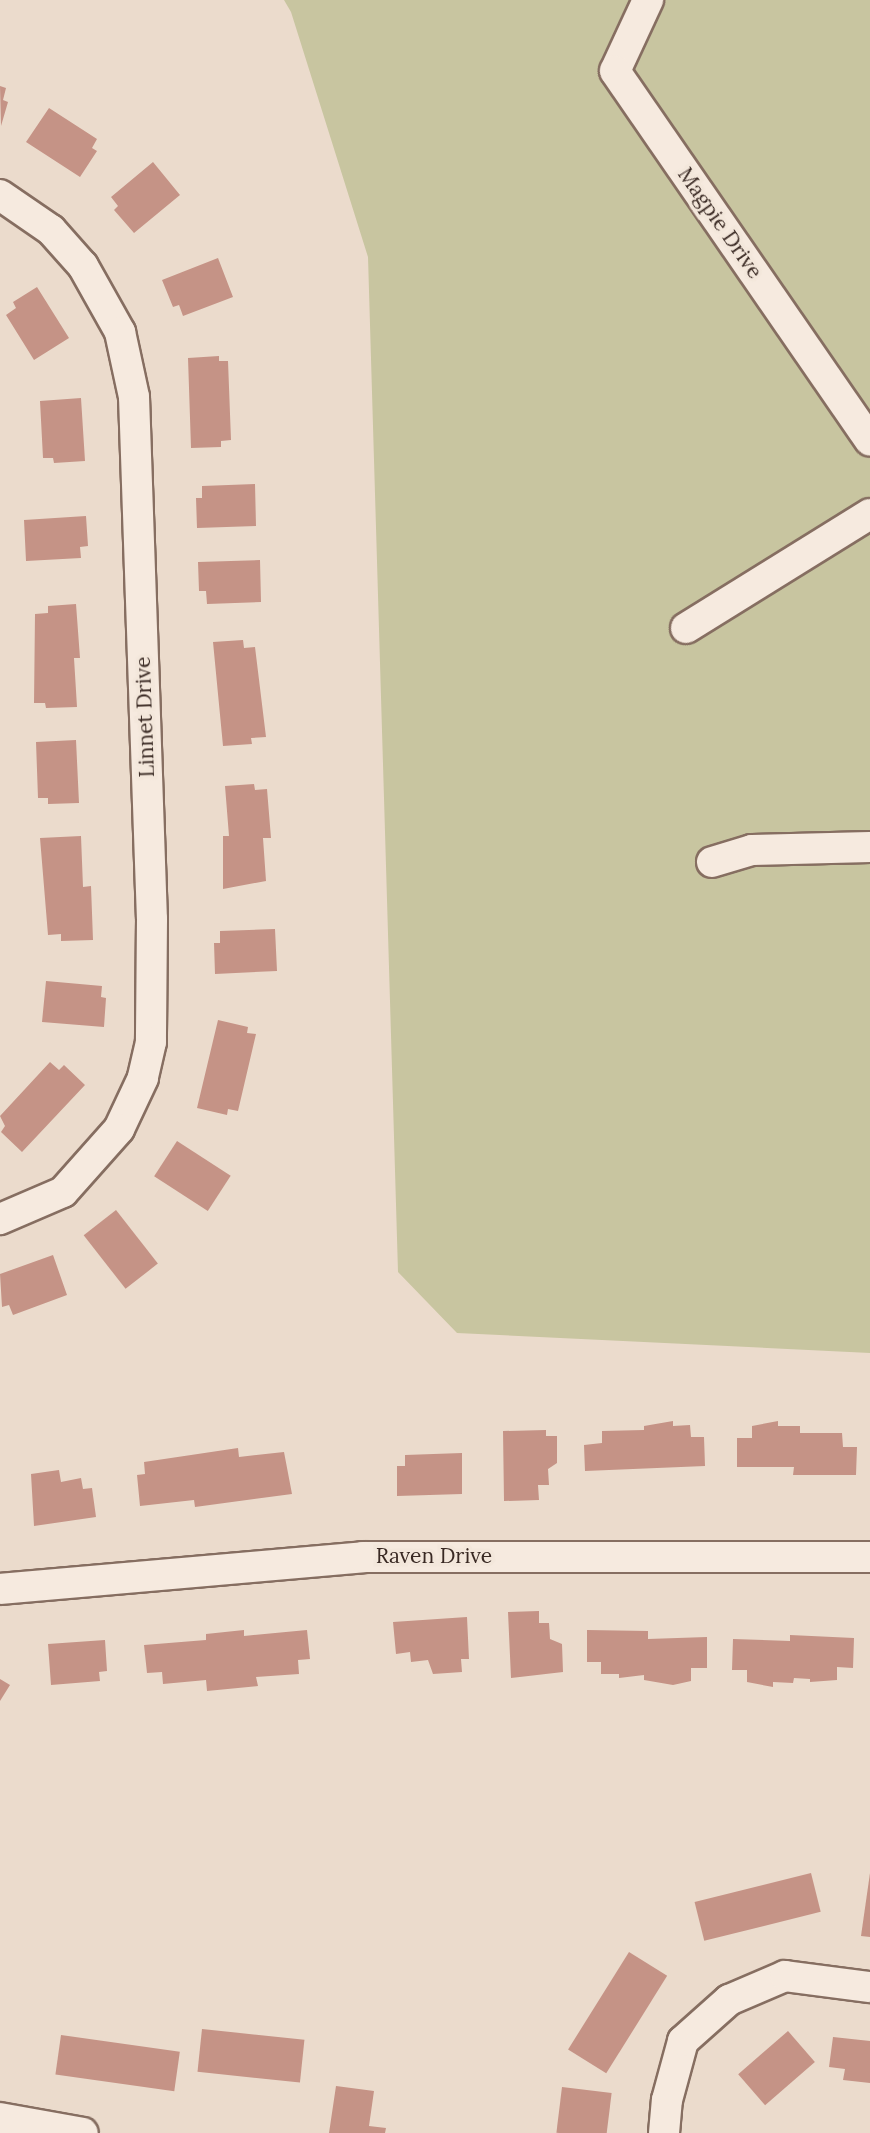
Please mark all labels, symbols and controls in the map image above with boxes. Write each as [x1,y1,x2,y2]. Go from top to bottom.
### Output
street label: Magpie Drive [672,163,768,283]
street label: Linnet Drive [130,656,160,778]
street label: Raven Drive [376,1543,492,1569]

